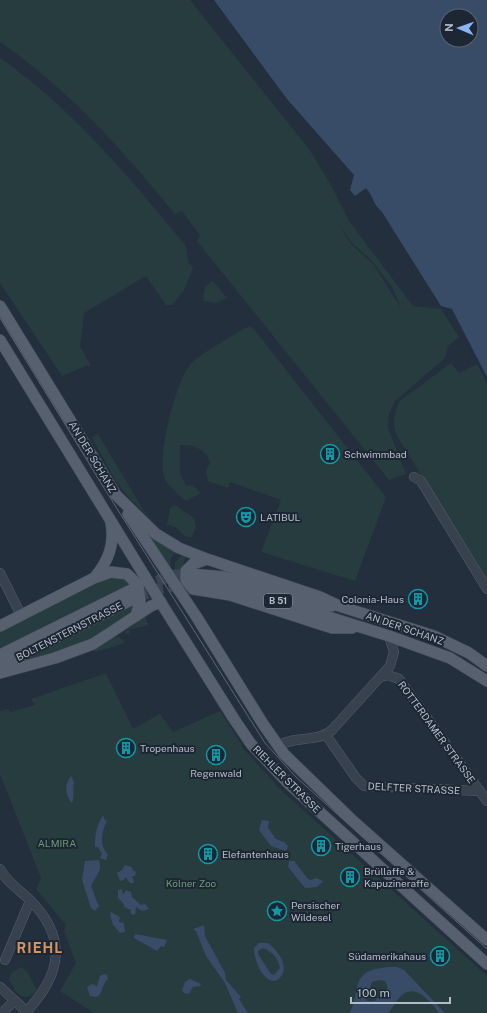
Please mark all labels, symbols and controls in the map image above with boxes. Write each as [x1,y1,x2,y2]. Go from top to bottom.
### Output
north arrow [439,8,479,48]
text: N [443,23,455,32]
street label: AN DER SCHANZ [67,419,119,495]
building icon: Schwimmbad [319,443,341,465]
place label: Schwimmbad [344,448,407,460]
theatre icon: LATIBUL [235,506,257,528]
place label: LATIBUL [260,511,301,523]
building icon: Colonia-Haus [407,588,429,610]
place label: Colonia-Haus [341,593,404,605]
road number: B 51 [264,594,292,608]
street label: BOLTENSTERNSTRASSE [14,599,124,663]
street label: AN DER SCHANZ [364,609,446,647]
street label: ROTTERDAMER STRASSE [396,679,478,785]
building icon: Tropenhaus [115,737,137,759]
place label: Tropenhaus [140,742,195,754]
street label: RIEHLER STRASSE [251,743,323,815]
building icon: Regenwald [205,744,227,766]
place label: Regenwald [190,767,242,779]
street label: DELFTER STRASSE [368,780,460,796]
building icon: Tigerhaus [310,835,332,857]
park label: ALMIRA [38,837,76,849]
place label: Tigerhaus [335,840,381,852]
building icon: Elefantenhaus [197,843,219,865]
place label: Elefantenhaus [222,848,289,860]
place label: Brüllaffe & Kapuzineraffe [364,865,429,889]
building icon: Brüllaffe & Kapuzineraffe [339,866,361,888]
park label: Kölner Zoo [166,877,217,889]
place label: Persischer Wildesel [291,899,340,923]
place icon: Persischer Wildesel [266,900,288,922]
district label: RIEHL [17,940,63,956]
building icon: Südamerikahaus [429,945,451,967]
place label: Südamerikahaus [348,950,426,962]
scale bar [351,979,450,1005]
text: 100 m [357,986,390,1000]

